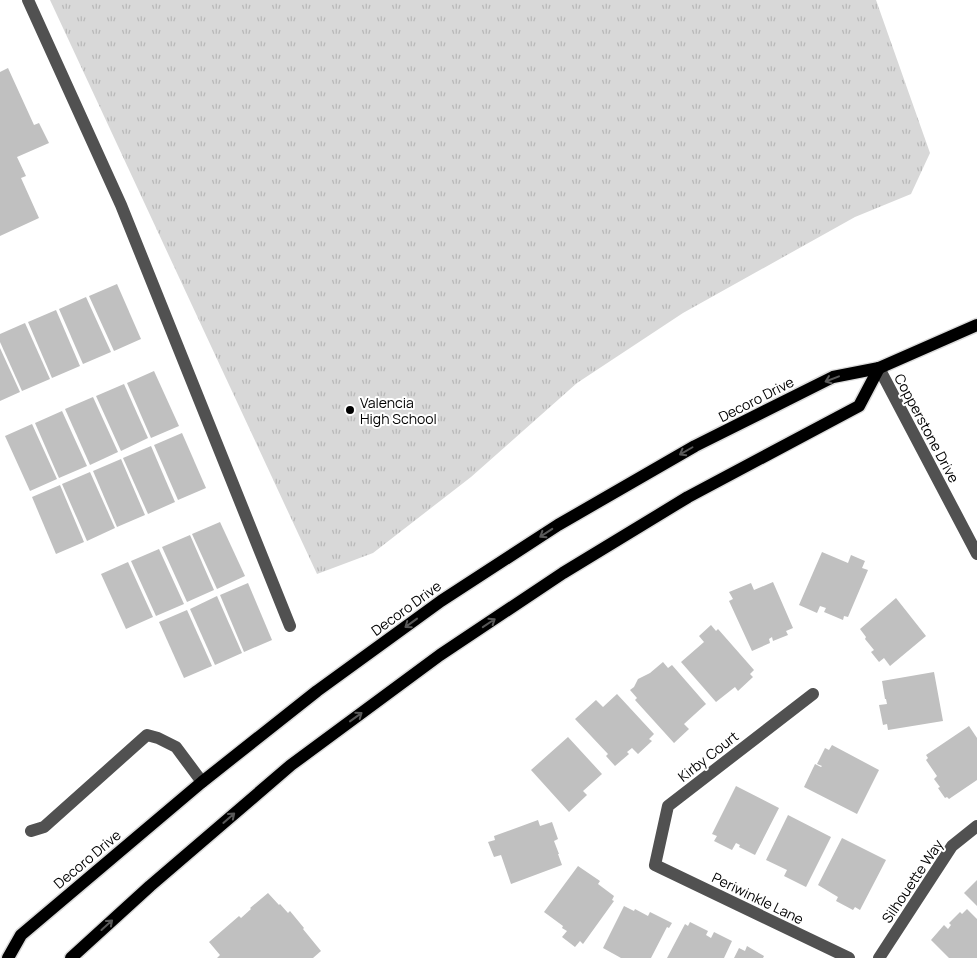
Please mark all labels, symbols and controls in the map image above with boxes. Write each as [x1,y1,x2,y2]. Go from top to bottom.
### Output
street label: Copperstone Drive [890,370,964,486]
street label: Decoro Drive [715,372,797,426]
one-way arrow [824,375,840,384]
place label: Valencia High School [360,393,437,428]
marker: Valencia High School [344,404,356,416]
one-way arrow [680,447,694,457]
one-way arrow [539,528,553,538]
street label: Decoro Drive [367,576,445,640]
one-way arrow [404,618,418,628]
one-way arrow [481,618,495,628]
one-way arrow [349,712,363,722]
street label: Kirby Court [674,726,743,786]
one-way arrow [223,812,236,824]
street label: Decoro Drive [49,825,125,893]
street label: Silhouette Way [877,835,947,926]
street label: Periwinkle Lane [709,868,807,928]
one-way arrow [101,919,113,931]

